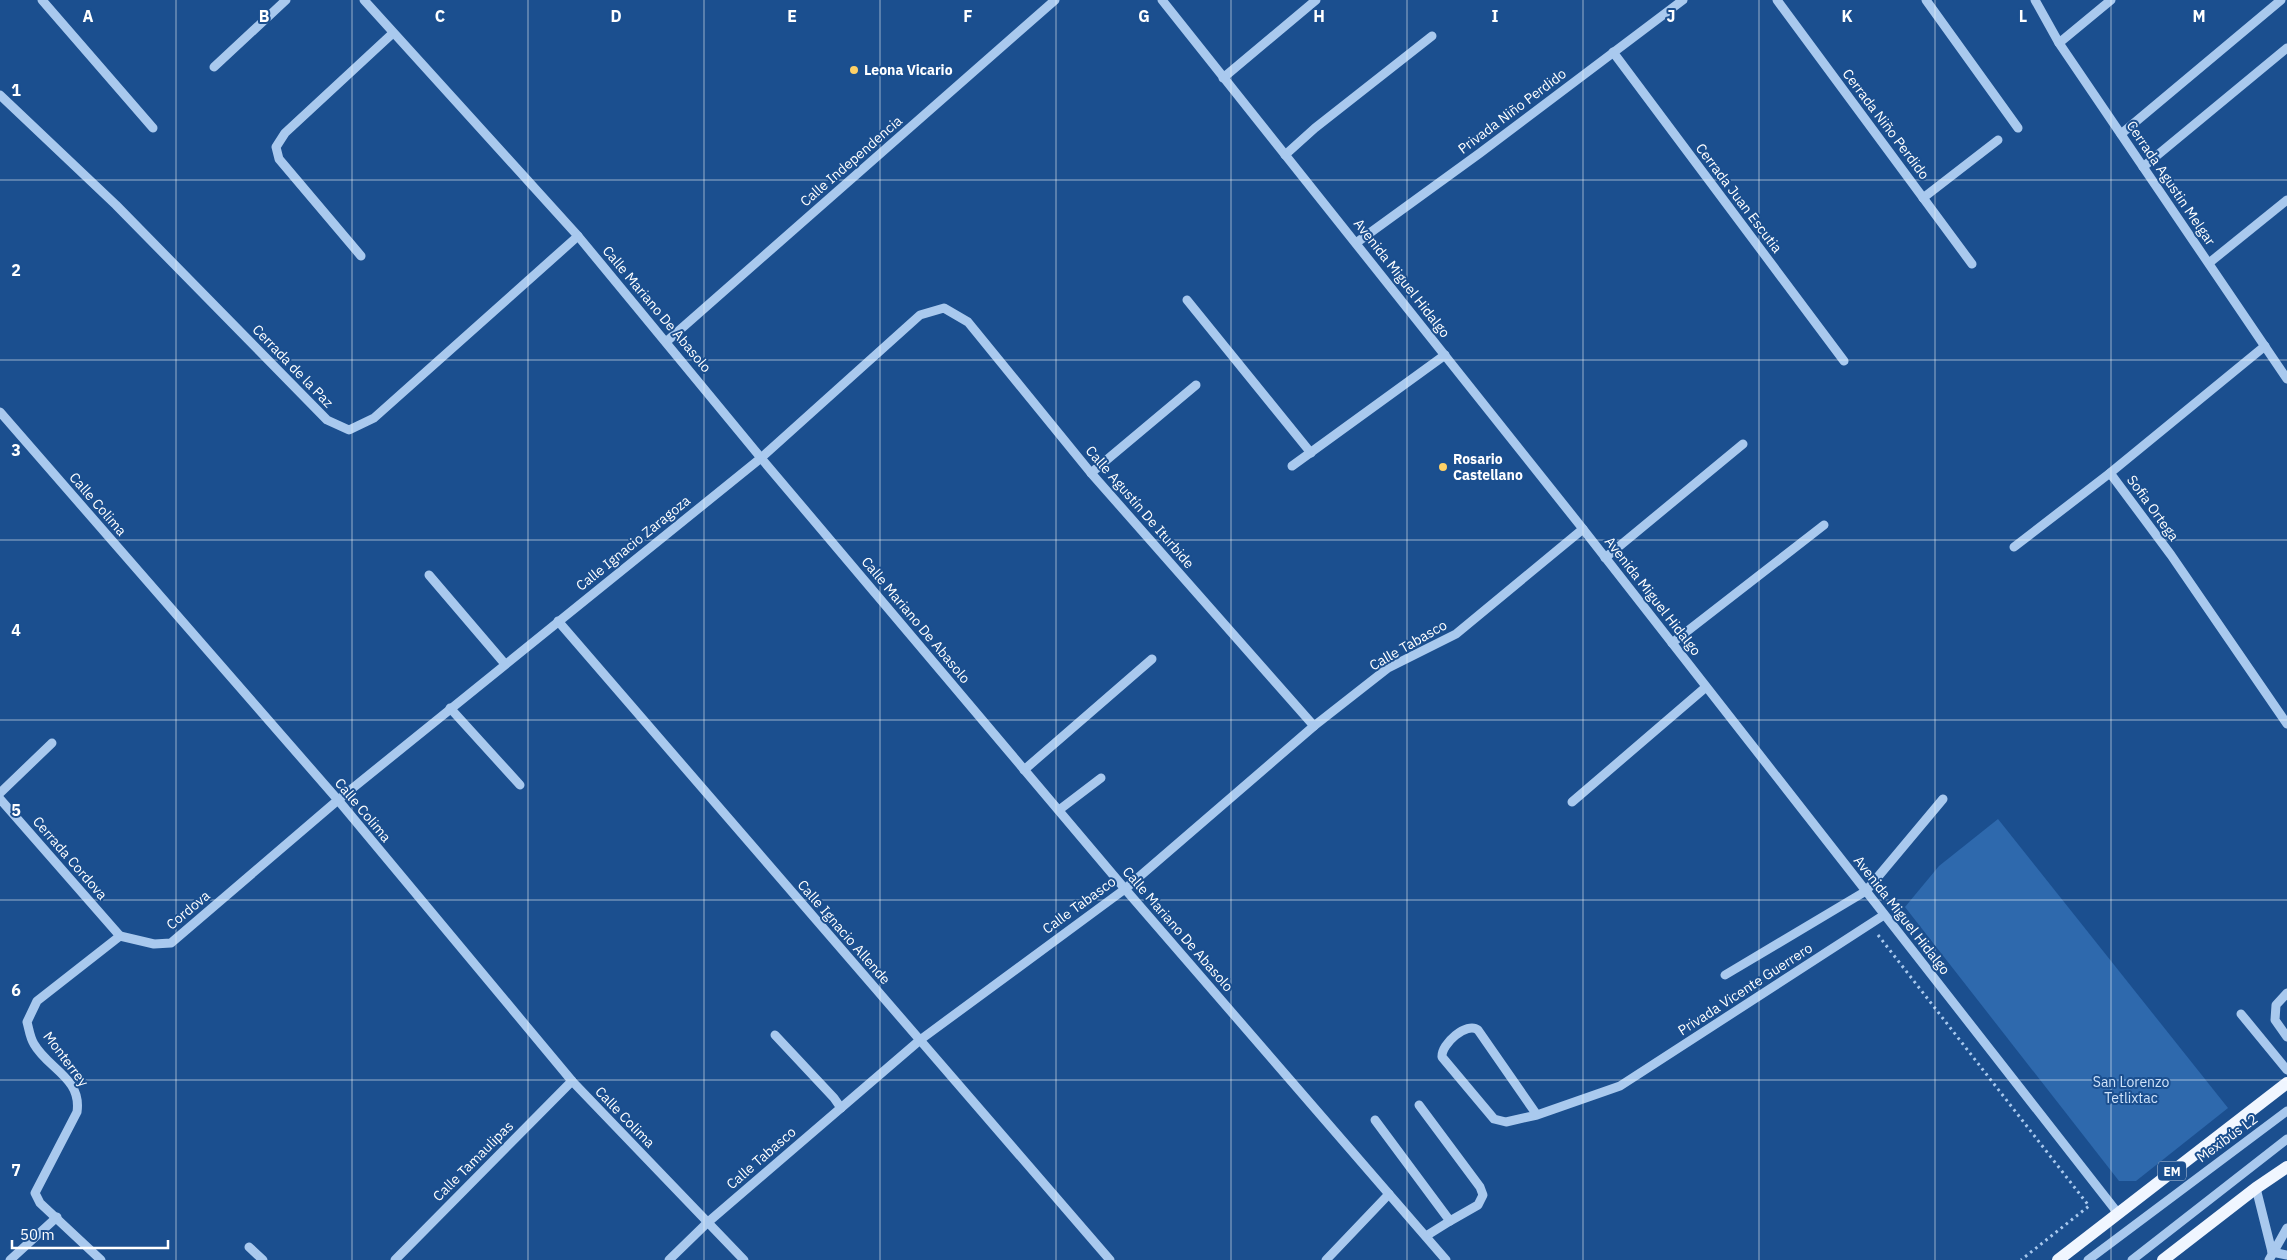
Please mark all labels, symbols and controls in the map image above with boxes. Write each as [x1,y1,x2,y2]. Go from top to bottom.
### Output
text: A [83,6,94,26]
text: B [259,6,270,26]
text: C [435,6,445,26]
text: D [610,6,622,26]
text: E [787,6,797,26]
text: F [963,6,973,26]
text: G [1138,6,1150,26]
text: H [1313,6,1325,26]
text: I [1492,6,1499,26]
text: J [1667,6,1675,26]
text: K [1841,6,1853,26]
text: L [2019,6,2027,26]
text: M [2192,6,2206,26]
place label: Leona Vicario [864,61,953,79]
marker: Leona Vicario [848,64,860,76]
street label: Privada Niño Perdido [1454,64,1570,158]
street label: Cerrada Niño Perdido [1838,65,1934,183]
text: 1 [11,80,21,100]
street label: Calle Independencia [796,111,906,210]
street label: Cerrada Agustin Melgar [2123,117,2219,249]
street label: Cerrada Juan Escutia [1692,140,1786,257]
street label: Avenida Miguel Hidalgo [1350,215,1454,341]
street label: Calle Mariano De Abasolo [599,242,715,376]
text: 2 [11,260,21,280]
street label: Cerrada de la Paz [249,321,338,412]
text: 3 [11,440,21,460]
street label: Calle Agustín De Iturbide [1082,442,1198,572]
place label: Rosario Castellano [1453,450,1523,484]
marker: Rosario Castellano [1437,461,1449,473]
street label: Calle Colima [66,469,131,540]
street label: Sofia Ortega [2123,472,2183,545]
street label: Calle Ignacio Zaragoza [572,491,694,595]
street label: Avenida Miguel Hidalgo [1601,533,1705,659]
street label: Calle Mariano De Abasolo [858,553,974,687]
street label: Calle Tabasco [1366,616,1450,674]
text: 4 [11,620,21,640]
street label: Calle Colima [331,774,395,846]
text: 5 [11,800,21,820]
street label: Cerrada Cordova [29,813,111,904]
street label: Avenida Miguel Hidalgo [1850,852,1954,978]
street label: Calle Mariano De Abasolo [1119,863,1237,995]
street label: Calle Tabasco [1039,872,1119,938]
street label: Calle Ignacio Allende [794,876,895,988]
street label: Cordova [162,886,214,934]
street label: Privada Vicente Guerrero [1674,939,1816,1039]
text: 6 [11,980,21,1000]
street label: Monterrey [39,1028,93,1090]
park label: San Lorenzo Tetlixtac [2093,1073,2169,1107]
street label: Calle Colima [591,1083,659,1152]
street label: Mexibús L2 [2193,1110,2261,1166]
street label: Calle Tamaulipas [429,1117,517,1205]
street label: Calle Tabasco [722,1123,800,1193]
text: 7 [11,1160,21,1180]
road number: EM [2158,1162,2186,1180]
scale bar [12,1218,169,1250]
text: 50 m [20,1225,55,1244]

